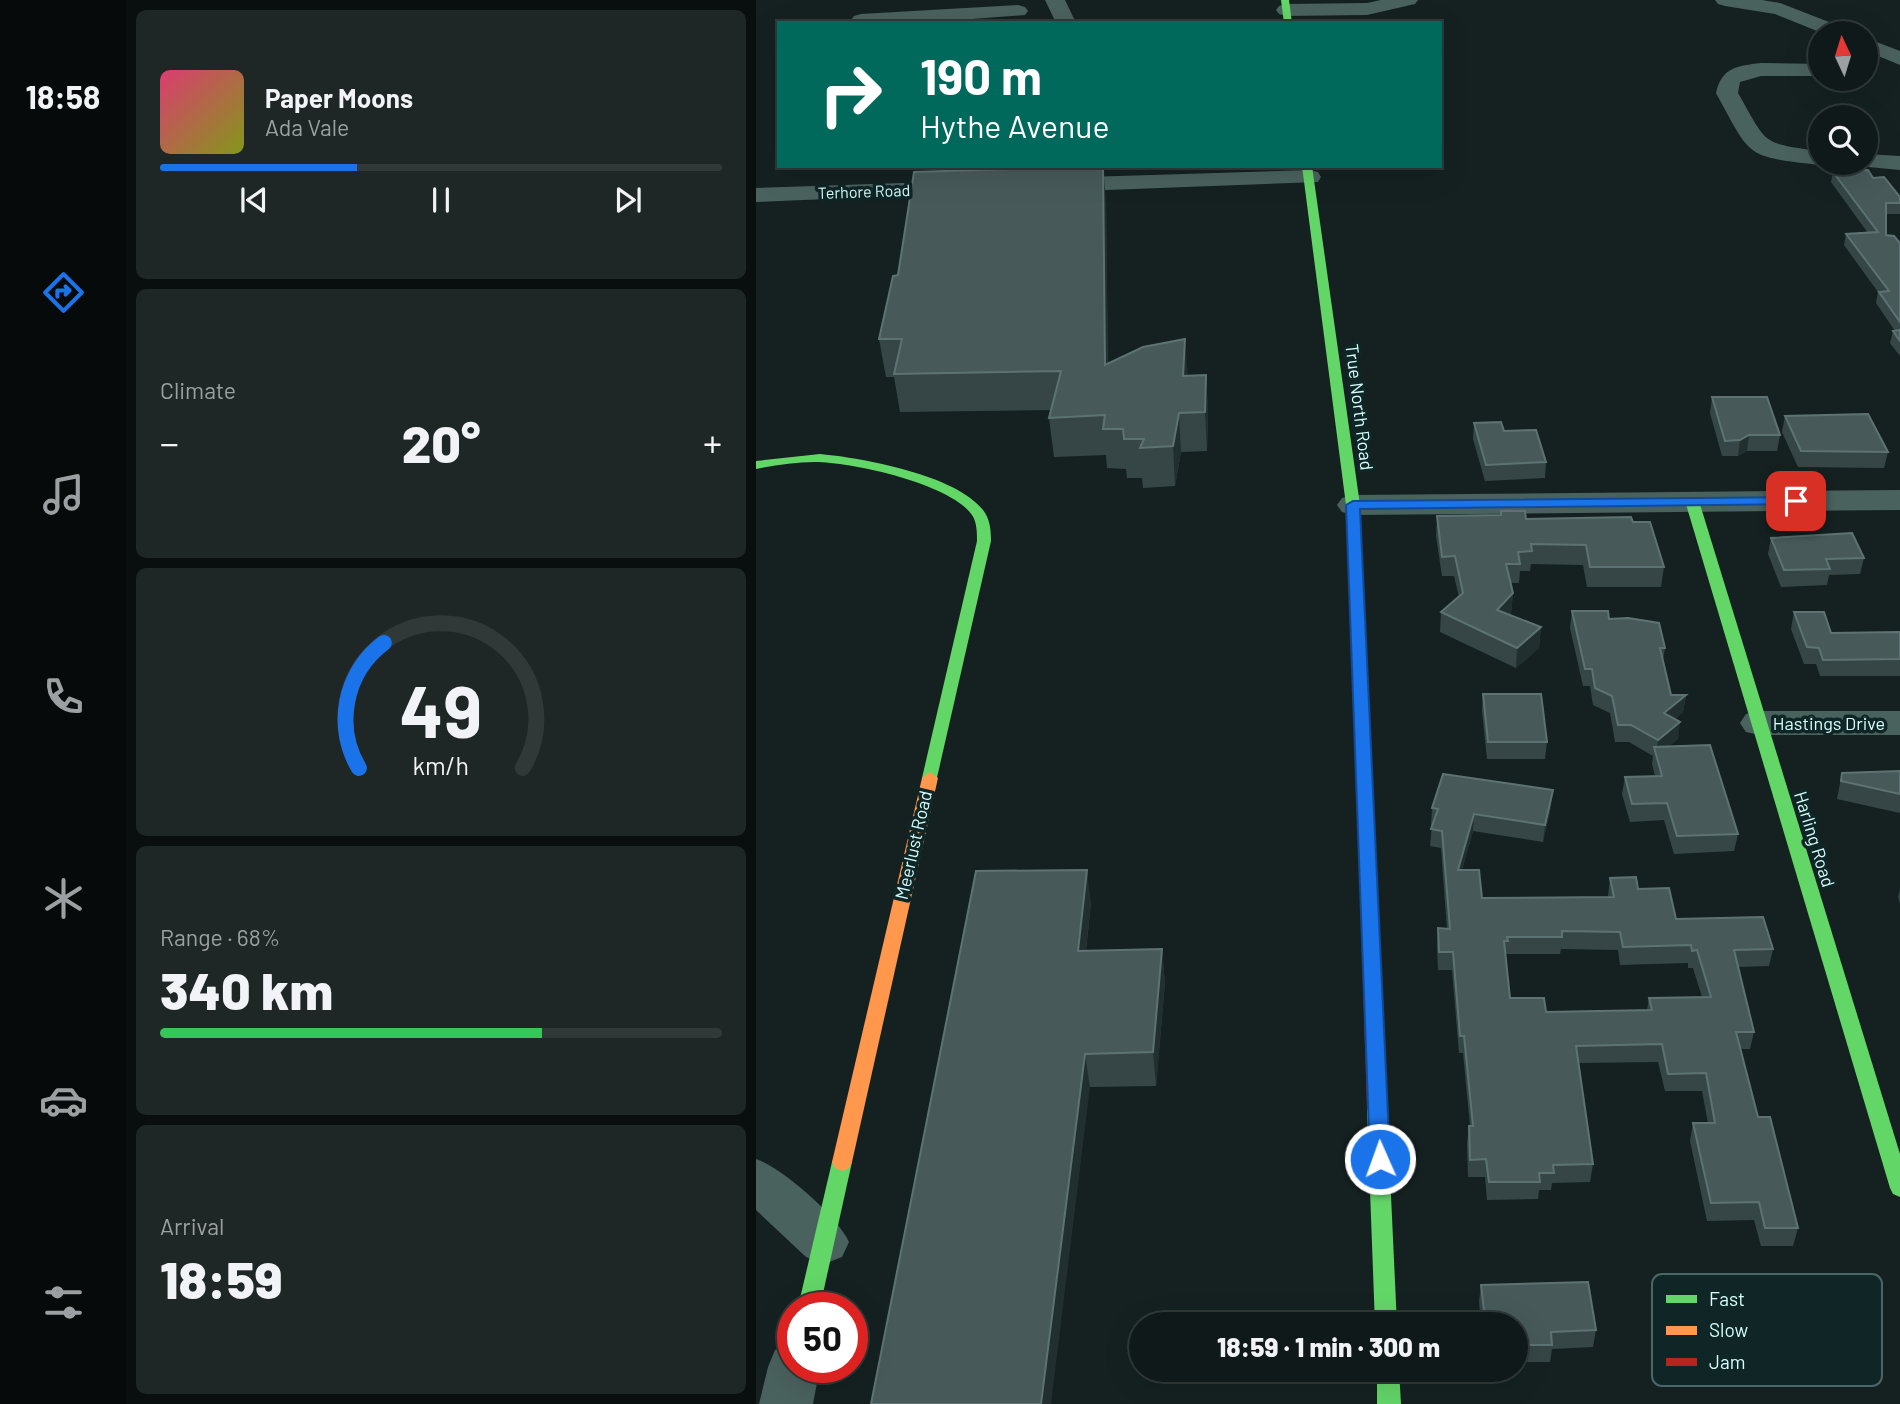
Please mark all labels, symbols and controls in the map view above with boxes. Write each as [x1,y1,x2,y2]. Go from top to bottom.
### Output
north arrow [1808,21,1878,91]
map controls [1808,21,1878,175]
text: 190 m [920,46,1042,105]
icon: right [805,49,896,140]
text: 18:58 [26,77,100,115]
text: Paper Moons [265,82,413,113]
button: search [1808,105,1878,175]
text: Hythe Avenue [920,106,1110,144]
text: Ada Vale [265,113,349,141]
street label: Terhore Road [817,180,911,202]
icon: previous [235,181,273,219]
icon: pause [422,181,460,219]
icon: next [609,181,647,219]
icon: directions [39,268,88,317]
street label: True North Road [1341,343,1379,471]
text: Climate [160,376,236,404]
text: 20° [402,411,480,473]
text: − [160,419,179,465]
text: + [703,419,722,465]
icon: music [39,470,88,519]
pin [1766,471,1826,531]
icon: arrive [1777,482,1815,520]
text: 49 [400,665,482,753]
icon: phone [39,672,88,721]
street label: Hastings Drive [1773,712,1885,734]
text: km/h [413,750,469,780]
street label: Meerlust Road [890,788,936,902]
street label: Harling Road [1790,788,1840,890]
icon: climate [39,874,88,923]
text: Range · 68% [160,923,280,951]
text: 340 km [160,958,333,1020]
icon: car [39,1076,88,1125]
position arrow [1343,1122,1417,1196]
text: Arrival [160,1212,224,1240]
text: 18:59 [160,1247,283,1309]
legend [1652,1274,1882,1386]
icon: filters [39,1278,88,1327]
text: Fast [1709,1287,1745,1310]
speed limit sign: 50 [777,1292,868,1383]
text: Slow [1709,1318,1748,1341]
text: 18:59 · 1 min · 300 m [1217,1331,1440,1362]
text: Jam [1709,1350,1745,1373]

